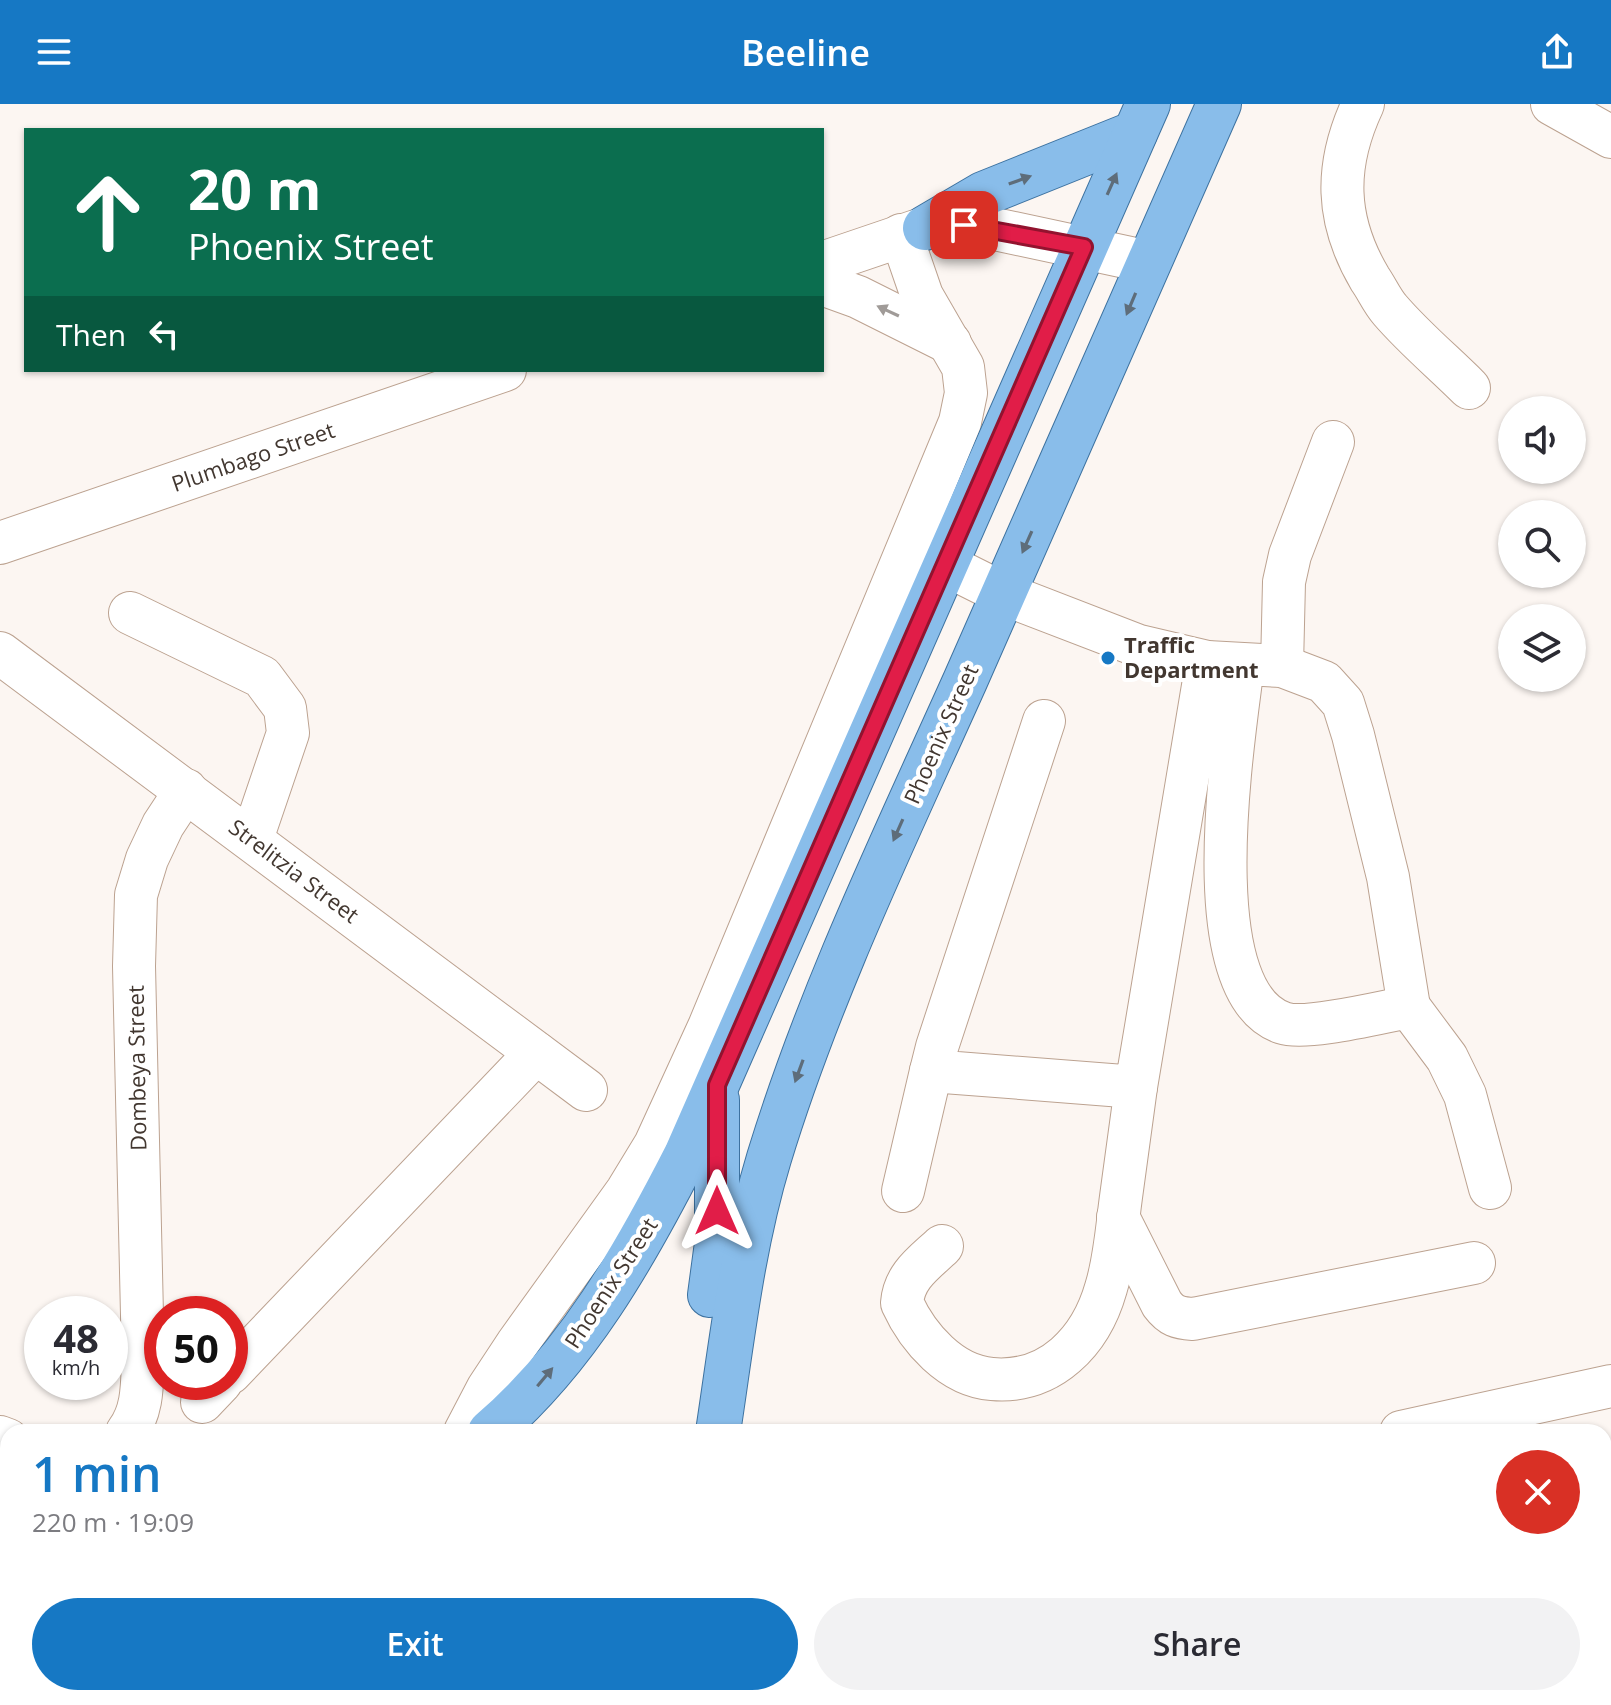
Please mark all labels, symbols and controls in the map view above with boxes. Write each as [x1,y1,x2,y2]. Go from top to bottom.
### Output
text: Beeline [741,28,870,77]
icon: menu [32,30,76,74]
icon: share [1535,30,1579,74]
text: 20 m [188,150,322,226]
icon: ahead [56,160,160,264]
one-way arrow [1106,172,1119,196]
one-way arrow [1008,173,1032,186]
pin [930,191,998,259]
icon: arrive [942,203,986,247]
text: Phoenix Street [188,222,434,271]
one-way arrow [1125,292,1138,316]
one-way arrow [876,304,899,318]
icon: left [142,312,186,356]
text: Then [56,314,126,355]
map controls [1498,396,1586,692]
button: sound [1498,396,1586,484]
street label: Plumbago Street [167,414,338,498]
button: search [1498,500,1586,588]
one-way arrow [1020,530,1033,554]
button: layers [1498,604,1586,692]
place label: Traffic Department [1124,629,1259,684]
marker: Traffic Department [1099,649,1117,667]
street label: Phoenix Street [896,659,984,808]
street label: Strelitzia Street [223,811,366,929]
one-way arrow [891,818,905,842]
street label: Dombeya Street [120,985,152,1151]
one-way arrow [792,1059,804,1083]
position arrow [675,1169,759,1253]
street label: Phoenix Street [557,1211,664,1354]
speed limit sign: 50 [144,1296,248,1400]
text: 48 [53,1310,99,1365]
text: km/h [52,1354,100,1381]
one-way arrow [536,1367,553,1387]
text: 1 min [32,1441,162,1506]
button: close [1496,1450,1580,1534]
text: 220 m · 19:09 [32,1504,194,1540]
button: Exit [32,1598,798,1690]
button: Share [814,1598,1580,1690]

